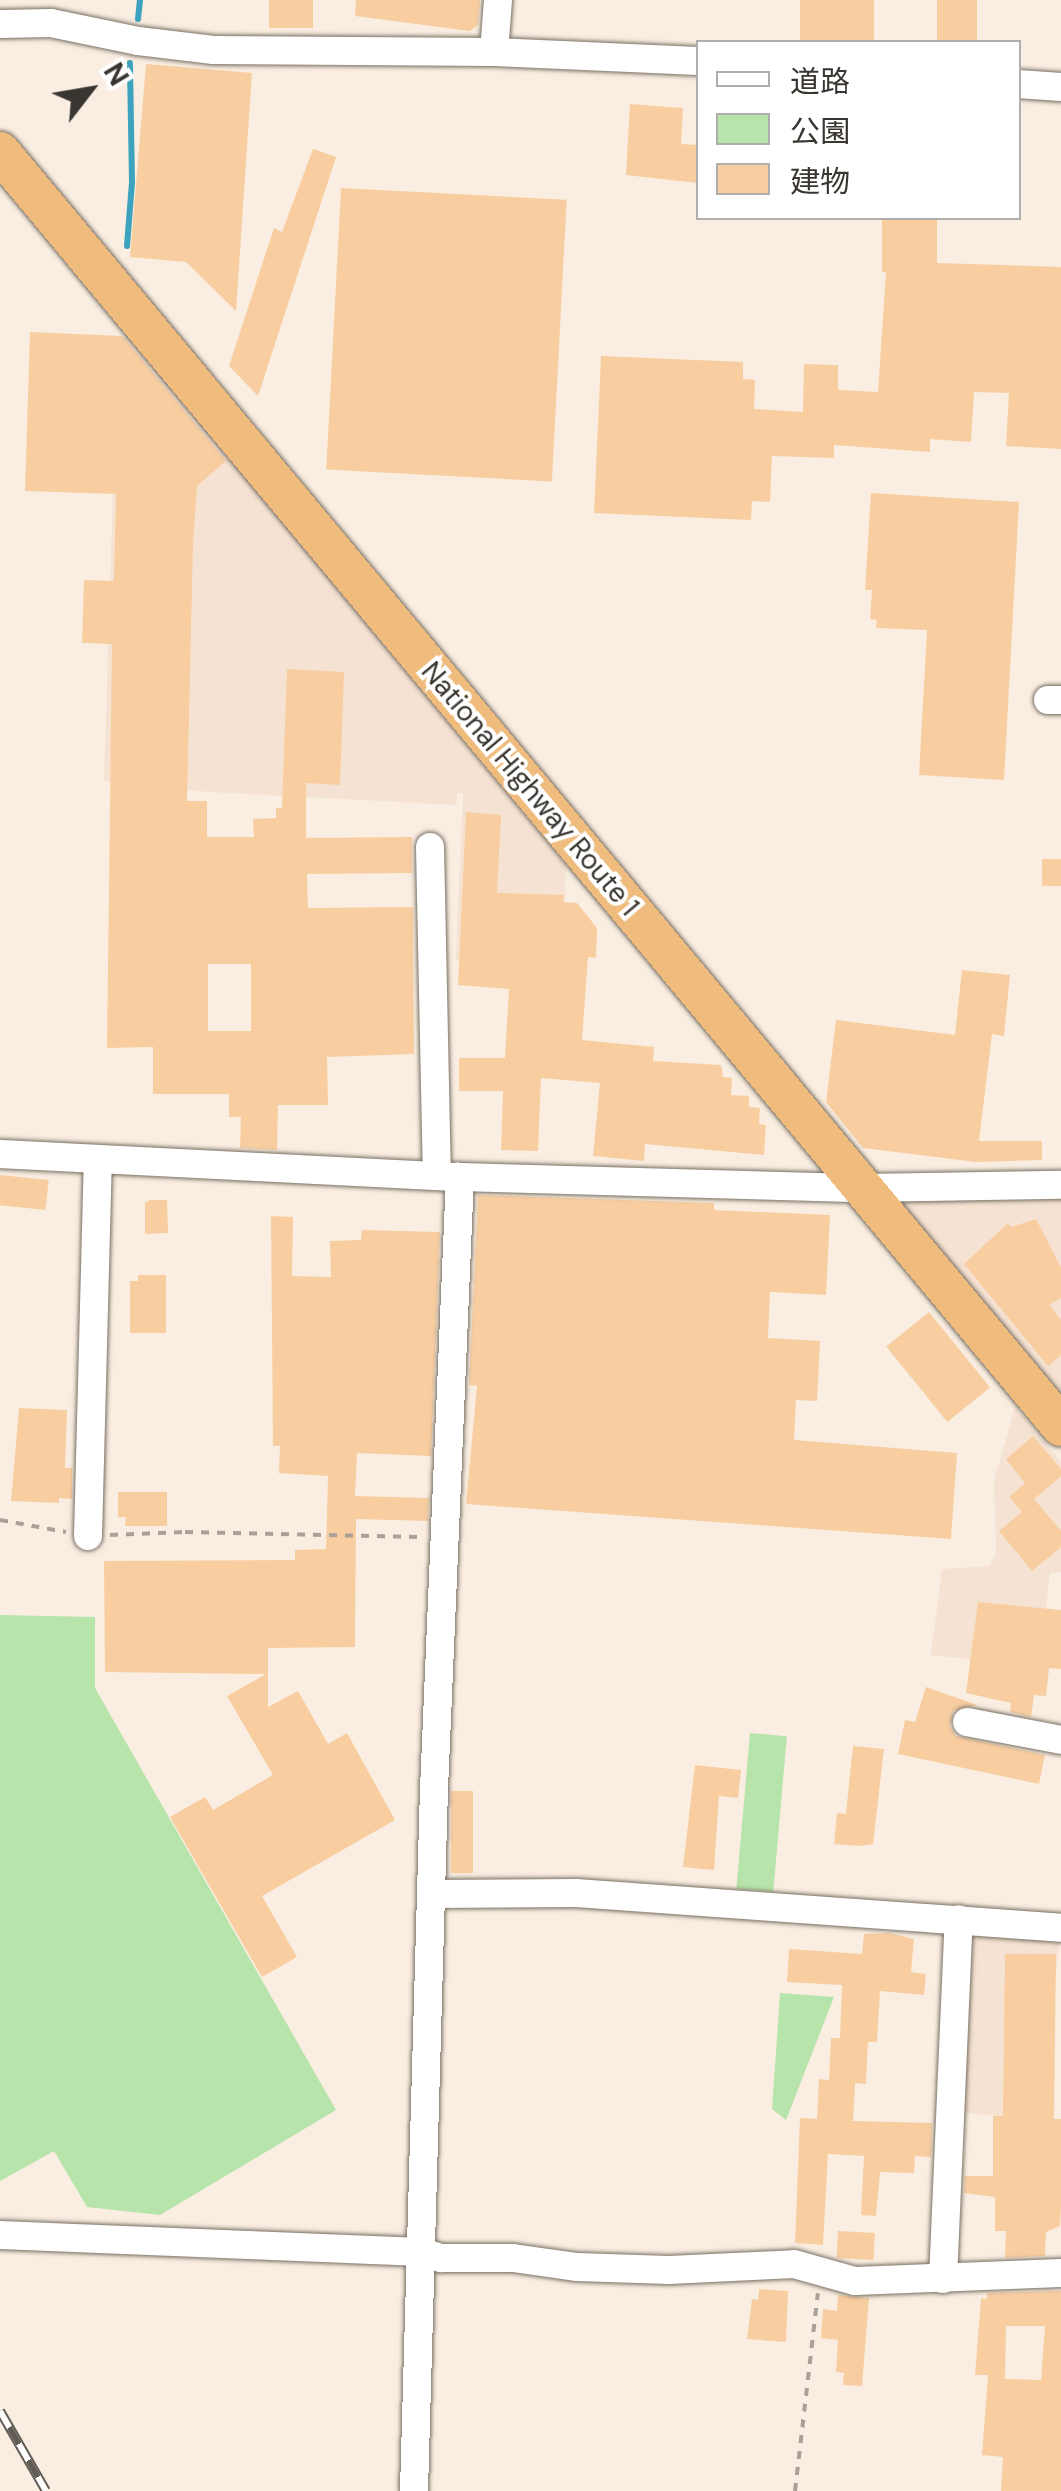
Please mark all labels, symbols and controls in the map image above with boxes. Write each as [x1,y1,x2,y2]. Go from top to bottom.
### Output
north arrow [40,40,140,140]
legend [696,40,1021,220]
text: N [95,56,137,93]
text: 道路 [790,62,850,101]
text: 公園 [790,112,850,151]
text: 建物 [790,162,850,201]
street label: National Highway Route 1 [414,655,646,923]

